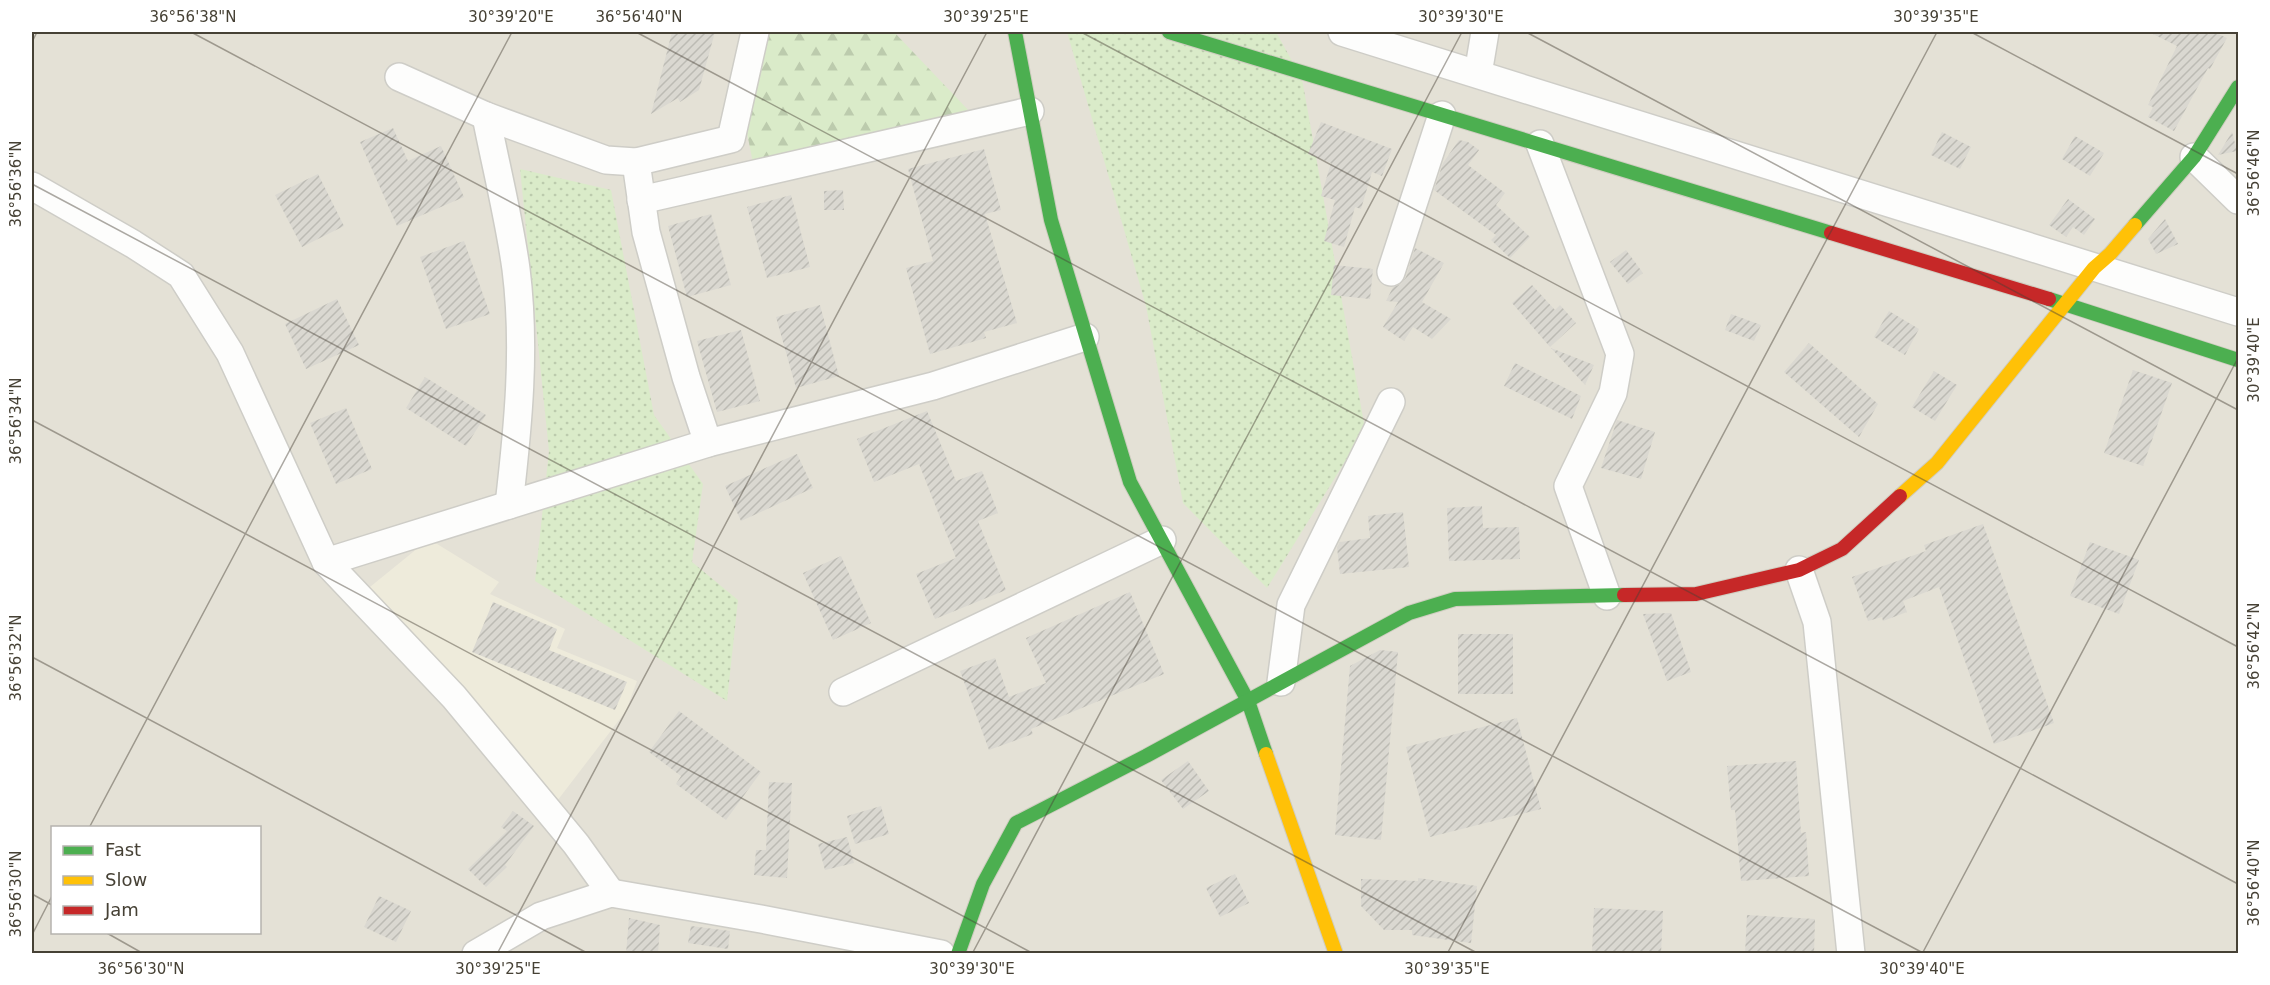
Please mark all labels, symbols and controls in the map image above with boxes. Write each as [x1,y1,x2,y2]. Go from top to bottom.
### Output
text: 36°56'38"N [149,8,237,26]
text: 30°39'20"E [468,8,554,26]
text: 36°56'40"N [595,8,683,26]
text: 30°39'25"E [943,8,1029,26]
text: 30°39'30"E [1418,8,1504,26]
text: 30°39'35"E [1893,8,1979,26]
text: 36°56'46"N [2245,129,2263,217]
text: 36°56'36"N [7,140,25,228]
text: 30°39'40"E [2245,317,2263,403]
text: 36°56'34"N [7,377,25,465]
text: 36°56'42"N [2245,602,2263,690]
text: 36°56'32"N [7,614,25,702]
legend [51,826,261,934]
text: Fast [105,839,141,860]
text: 36°56'40"N [2245,839,2263,927]
text: 36°56'30"N [7,850,25,938]
text: Slow [105,869,147,890]
text: Jam [104,899,139,920]
text: 36°56'30"N [97,960,185,978]
text: 30°39'25"E [455,960,541,978]
text: 30°39'30"E [929,960,1015,978]
text: 30°39'35"E [1404,960,1490,978]
text: 30°39'40"E [1879,960,1965,978]

